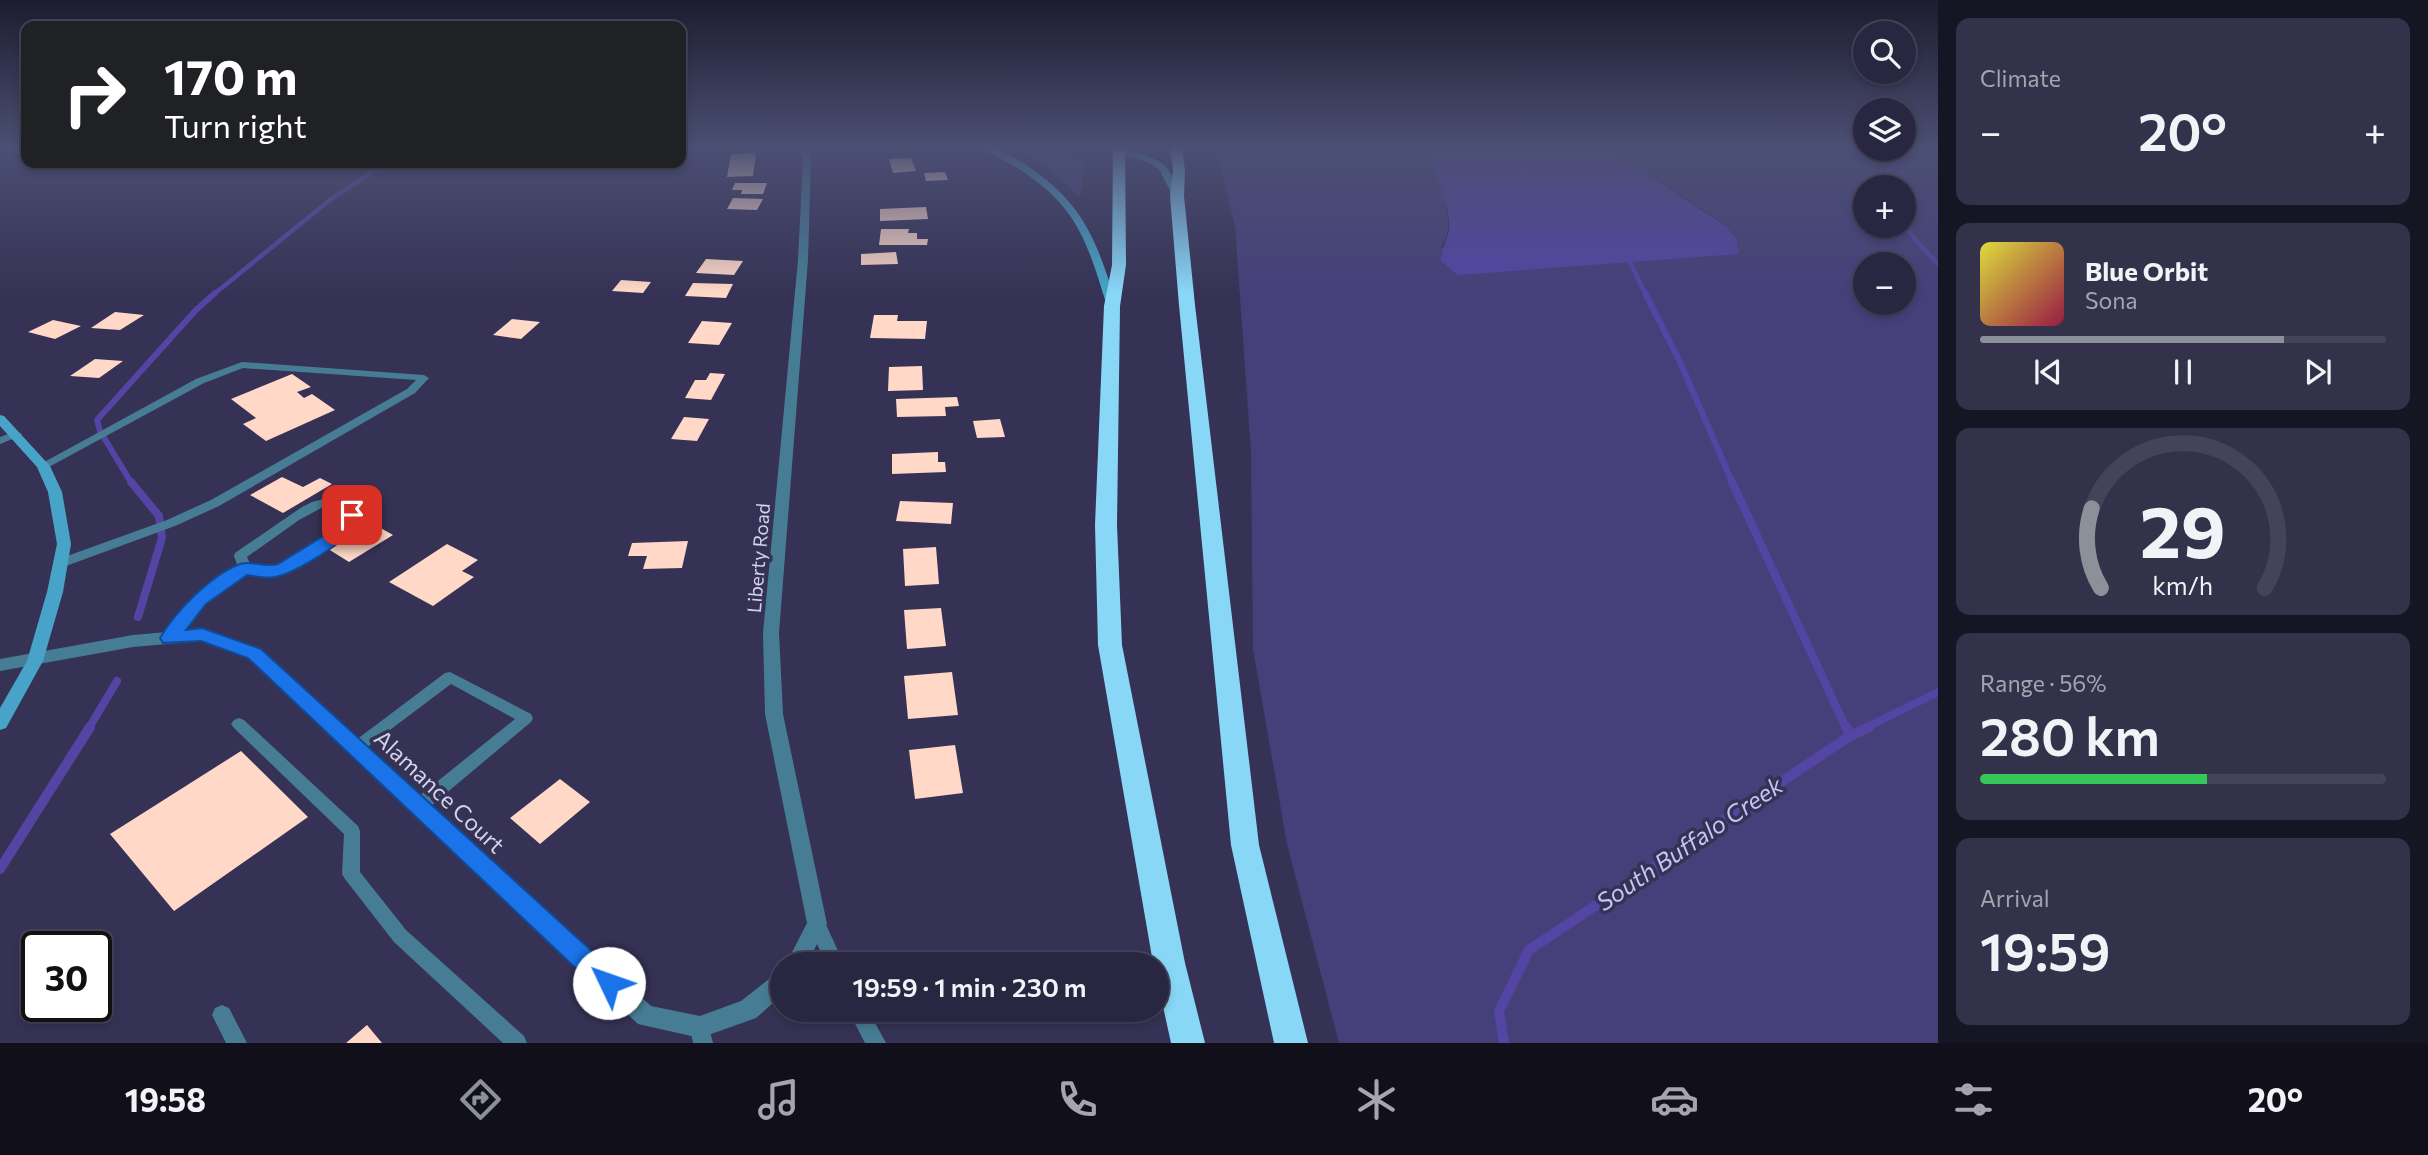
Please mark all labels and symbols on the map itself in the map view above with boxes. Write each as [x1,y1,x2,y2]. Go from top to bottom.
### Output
pin [322,485,382,545]
street label: Liberty Road [742,502,774,614]
street label: Alamance Court [369,724,511,858]
water label: South Buffalo Creek [1590,769,1789,916]
speed limit sign: 30 [21,931,112,1022]
position arrow [572,946,646,1020]

